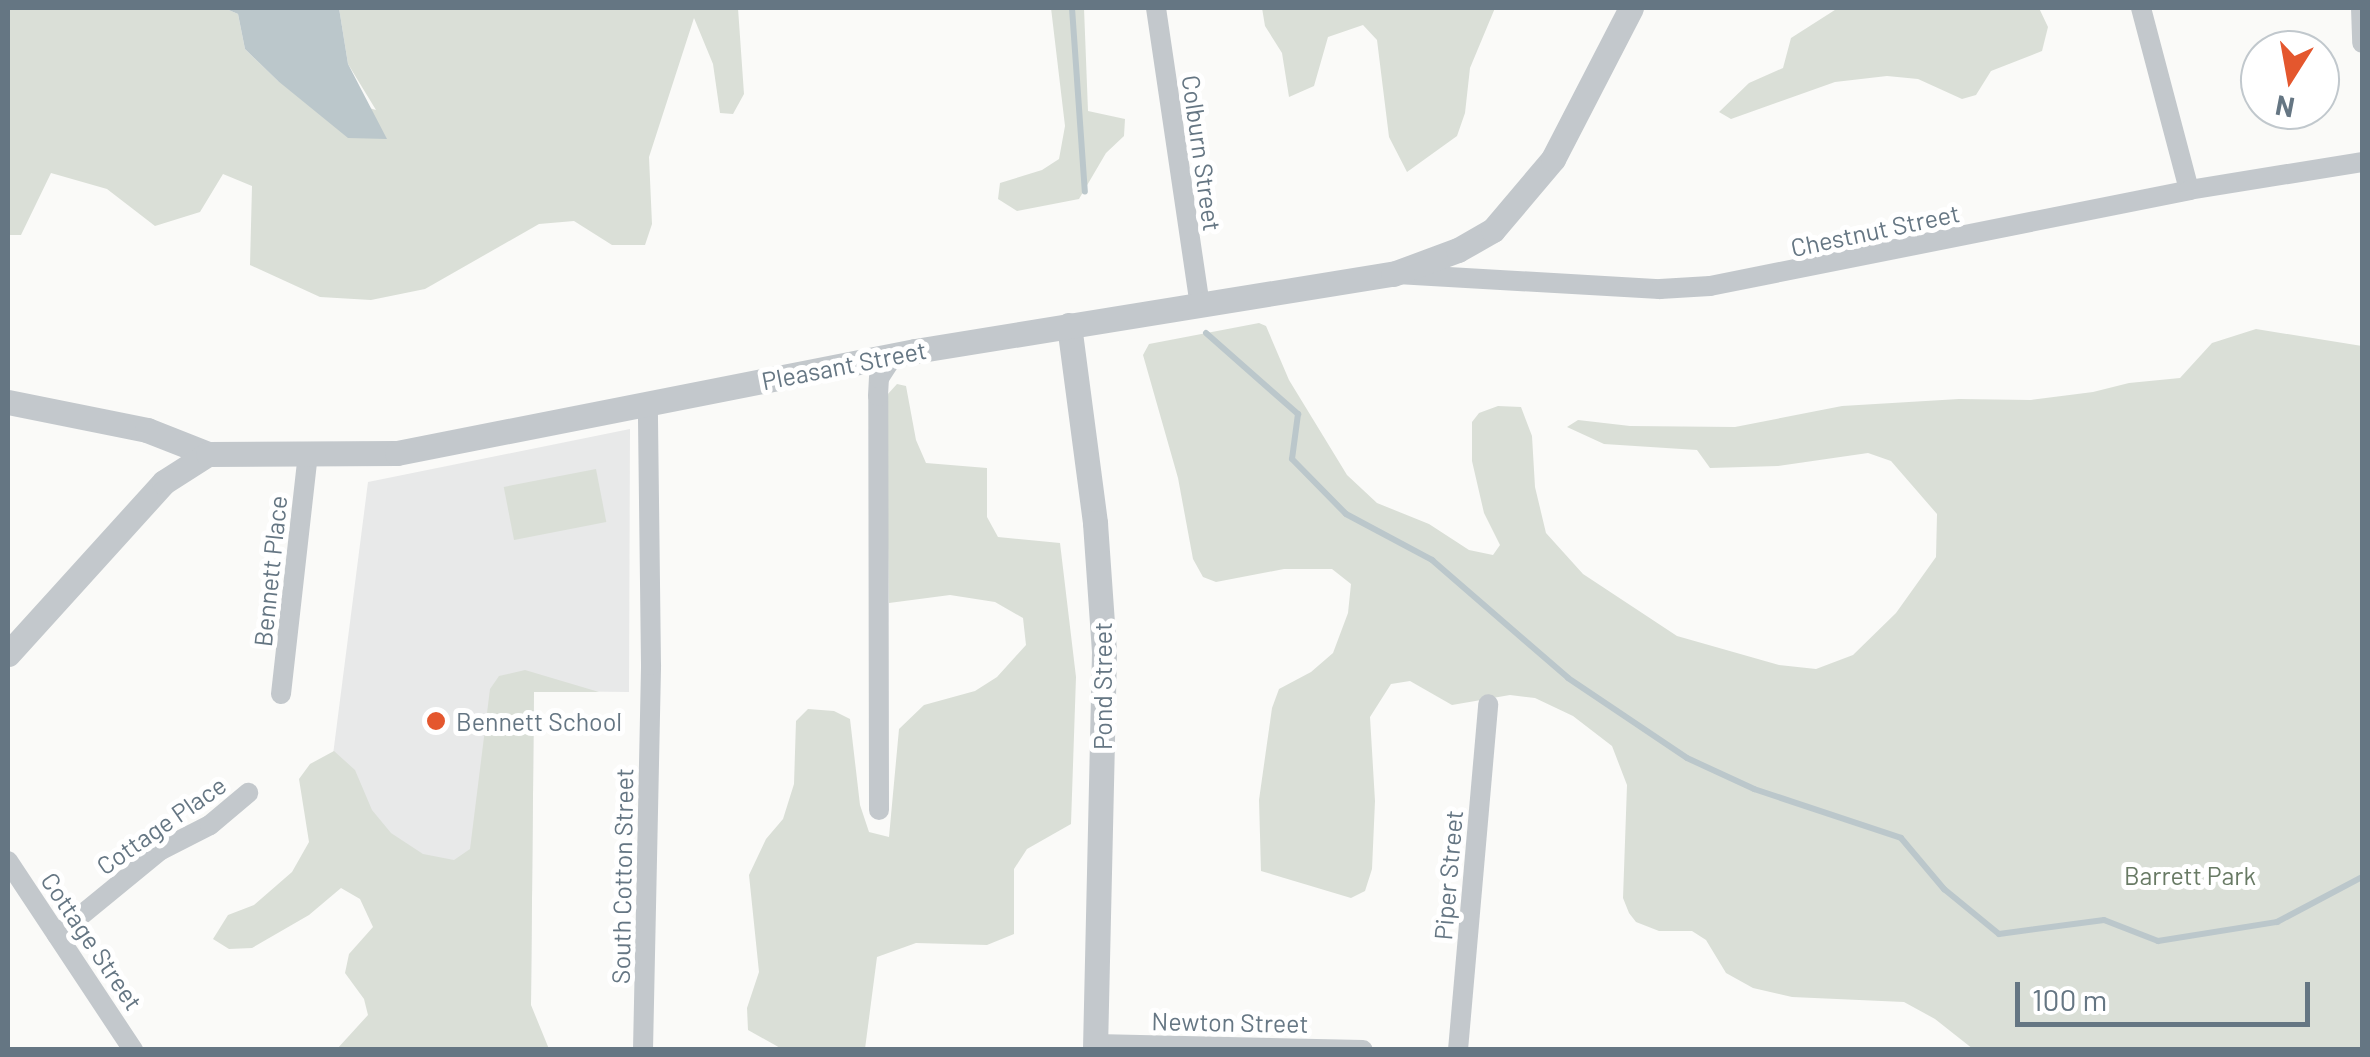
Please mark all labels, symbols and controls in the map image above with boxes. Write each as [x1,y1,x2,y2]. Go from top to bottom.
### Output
north arrow [2240,30,2340,130]
street label: Colburn Street [1176,73,1228,233]
text: N [2272,89,2297,126]
street label: Chestnut Street [1788,197,1962,263]
street label: Pleasant Street [759,334,929,396]
street label: Bennett Place [247,494,293,648]
street label: Pond Street [1087,622,1117,750]
place label: Bennett School [456,706,622,736]
marker: Bennett School [425,710,447,732]
street label: South Cotton Street [605,768,639,984]
street label: Cottage Place [91,769,231,881]
street label: Piper Street [1427,809,1469,941]
park label: Barrett Park [2124,860,2256,890]
street label: Cottage Street [35,866,149,1016]
scale bar [2020,962,2315,1024]
text: 100 m [2032,981,2107,1017]
street label: Newton Street [1151,1006,1309,1038]

